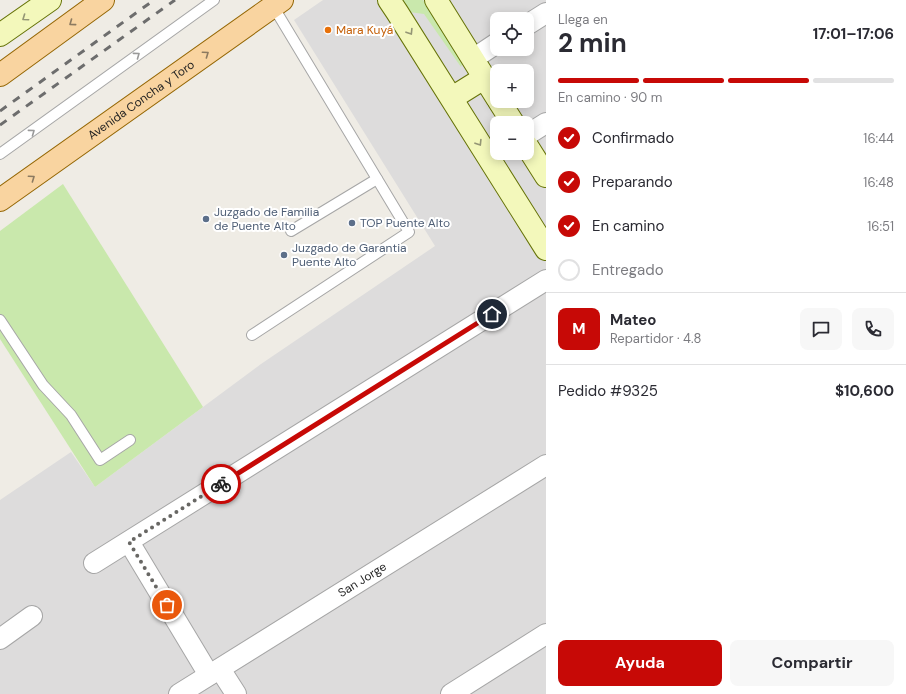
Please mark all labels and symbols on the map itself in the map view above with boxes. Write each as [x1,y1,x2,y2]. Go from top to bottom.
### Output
one-way arrow [22,13,29,21]
one-way arrow [69,18,76,25]
place label: Mara Kuyá [336,22,393,38]
marker: Mara Kuyá [323,25,333,35]
one-way arrow [406,28,413,35]
one-way arrow [202,51,209,59]
one-way arrow [133,53,140,60]
street label: Avenida Concha y Toro [85,57,198,143]
one-way arrow [27,129,34,136]
one-way arrow [475,138,482,145]
one-way arrow [27,176,34,183]
place label: Juzgado de Familia de Puente Alto [214,204,319,234]
marker: Juzgado de Familia de Puente Alto [201,214,211,224]
place label: TOP Puente Alto [360,215,450,231]
marker: TOP Puente Alto [347,218,357,228]
place label: Juzgado de Garantia Puente Alto [292,240,407,270]
marker: Juzgado de Garantia Puente Alto [279,250,289,260]
pin [475,297,509,331]
courier [201,464,241,504]
street label: San Jorge [335,558,390,601]
pin [150,588,184,622]

